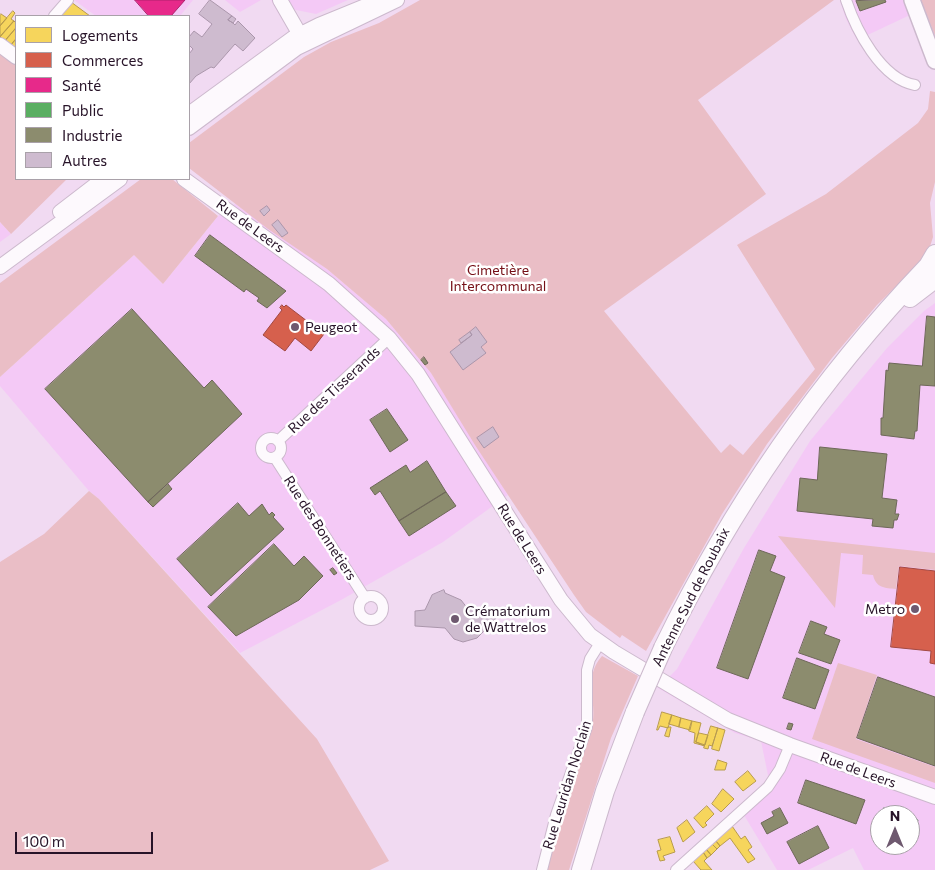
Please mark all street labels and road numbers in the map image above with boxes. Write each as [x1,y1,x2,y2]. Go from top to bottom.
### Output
street label: Rue de Leers [213,196,287,256]
street label: Rue des Tisserands [285,343,383,437]
street label: Rue des Bonnetiers [280,473,360,583]
street label: Rue de Leers [494,501,550,577]
street label: Antenne Sud de Roubaix [649,525,733,669]
street label: Rue Leuridan Noclain [539,718,595,852]
street label: Rue de Leers [818,748,898,792]

